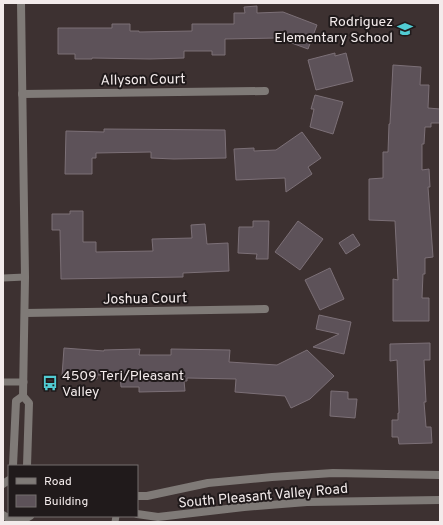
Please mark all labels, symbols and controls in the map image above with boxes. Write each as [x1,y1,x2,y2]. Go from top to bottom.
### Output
place label: Rodriguez Elementary School [274,14,393,47]
school or university icon: Rodriguez Elementary School [396,20,414,38]
street label: Allyson Court [100,71,186,90]
street label: Joshua Court [103,290,187,309]
place label: 4509 Teri/Pleasant Valley [62,368,184,401]
bus stop icon: 4509 Teri/Pleasant Valley [41,374,59,392]
legend [8,465,138,517]
text: Road [44,474,72,490]
street label: South Pleasant Valley Road [178,481,349,512]
text: Building [44,494,88,510]

